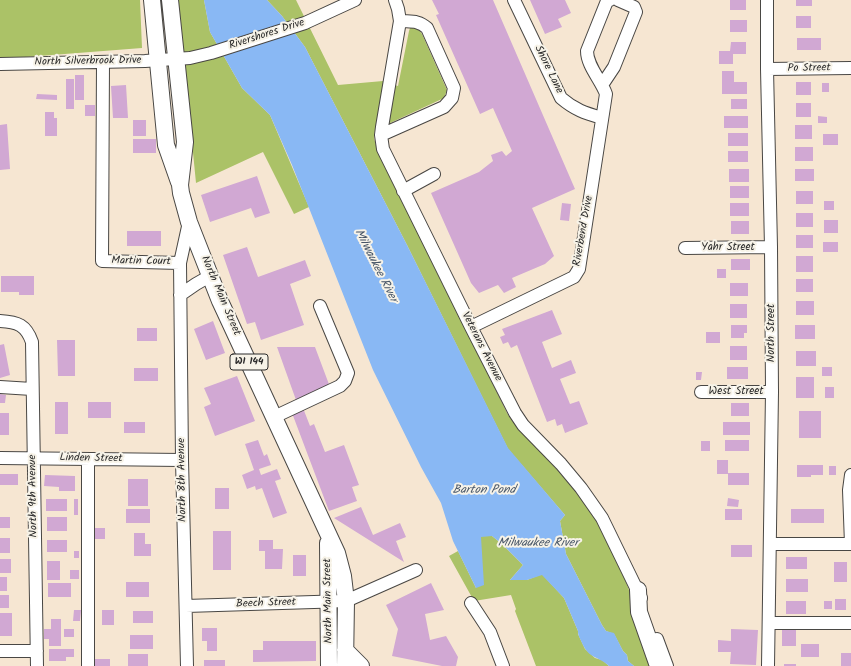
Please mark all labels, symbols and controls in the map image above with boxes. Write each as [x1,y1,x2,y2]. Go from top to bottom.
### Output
street label: Rivershores Drive [228,17,306,53]
street label: Shore Lane [531,44,565,96]
street label: North Silverbrook Drive [34,54,142,70]
street label: Po Street [787,62,831,76]
street label: Riverbend Drive [571,195,597,267]
water label: Milwaukee River [350,227,400,305]
street label: Yahr Street [701,241,755,255]
street label: North Main Street [197,254,243,338]
street label: Martin Court [111,255,171,269]
street label: North Street [765,304,779,362]
street label: Veterans Avenue [458,310,504,384]
road number: WI 144 [230,354,268,370]
street label: West Street [709,385,763,399]
street label: North 8th Avenue [176,438,190,522]
street label: Linden Street [59,452,123,466]
street label: North 9th Avenue [27,454,41,538]
water label: Barton Pond [453,484,515,498]
water label: Milwaukee River [498,537,578,551]
street label: North Main Street [322,558,336,644]
street label: Beech Street [236,596,296,612]

